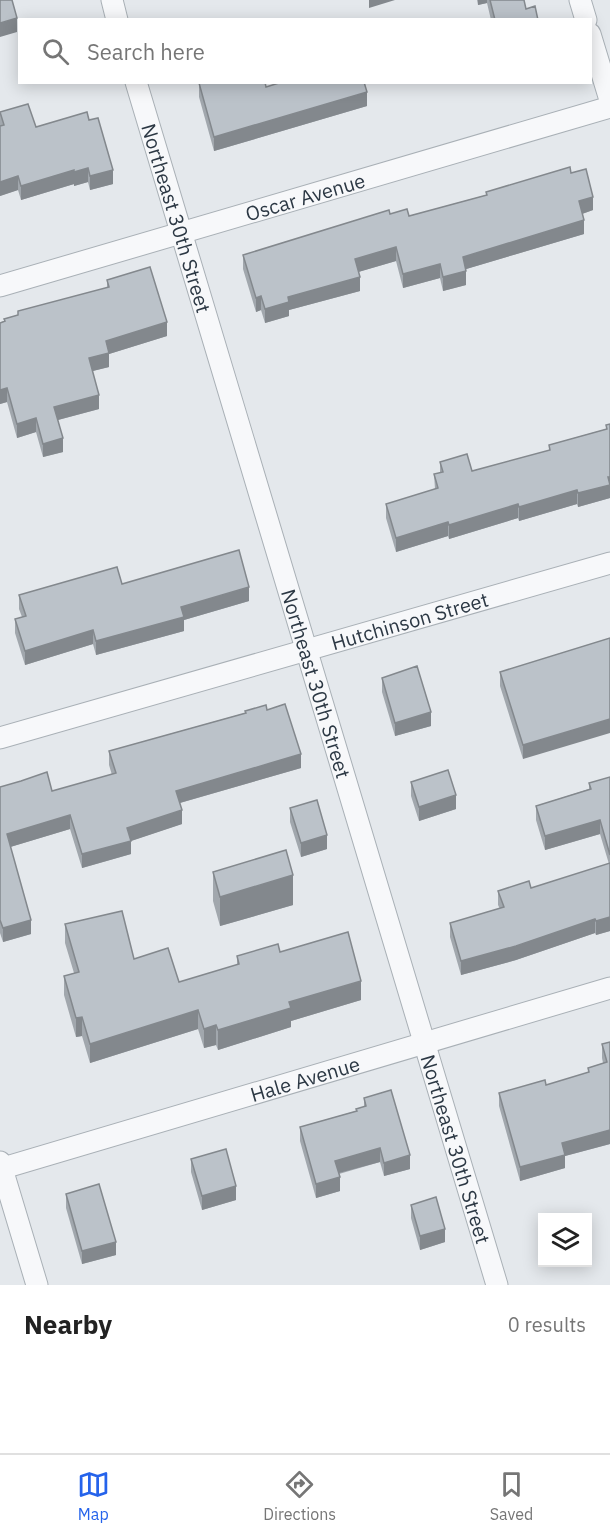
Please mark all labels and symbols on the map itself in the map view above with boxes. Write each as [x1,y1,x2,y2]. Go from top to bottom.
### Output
street label: Northeast 30th Street [136,120,218,316]
street label: Oscar Avenue [242,166,368,227]
street label: Hutchinson Street [328,585,491,656]
street label: Northeast 30th Street [275,586,358,781]
street label: Hale Avenue [247,1050,363,1108]
street label: Northeast 30th Street [415,1051,497,1247]

